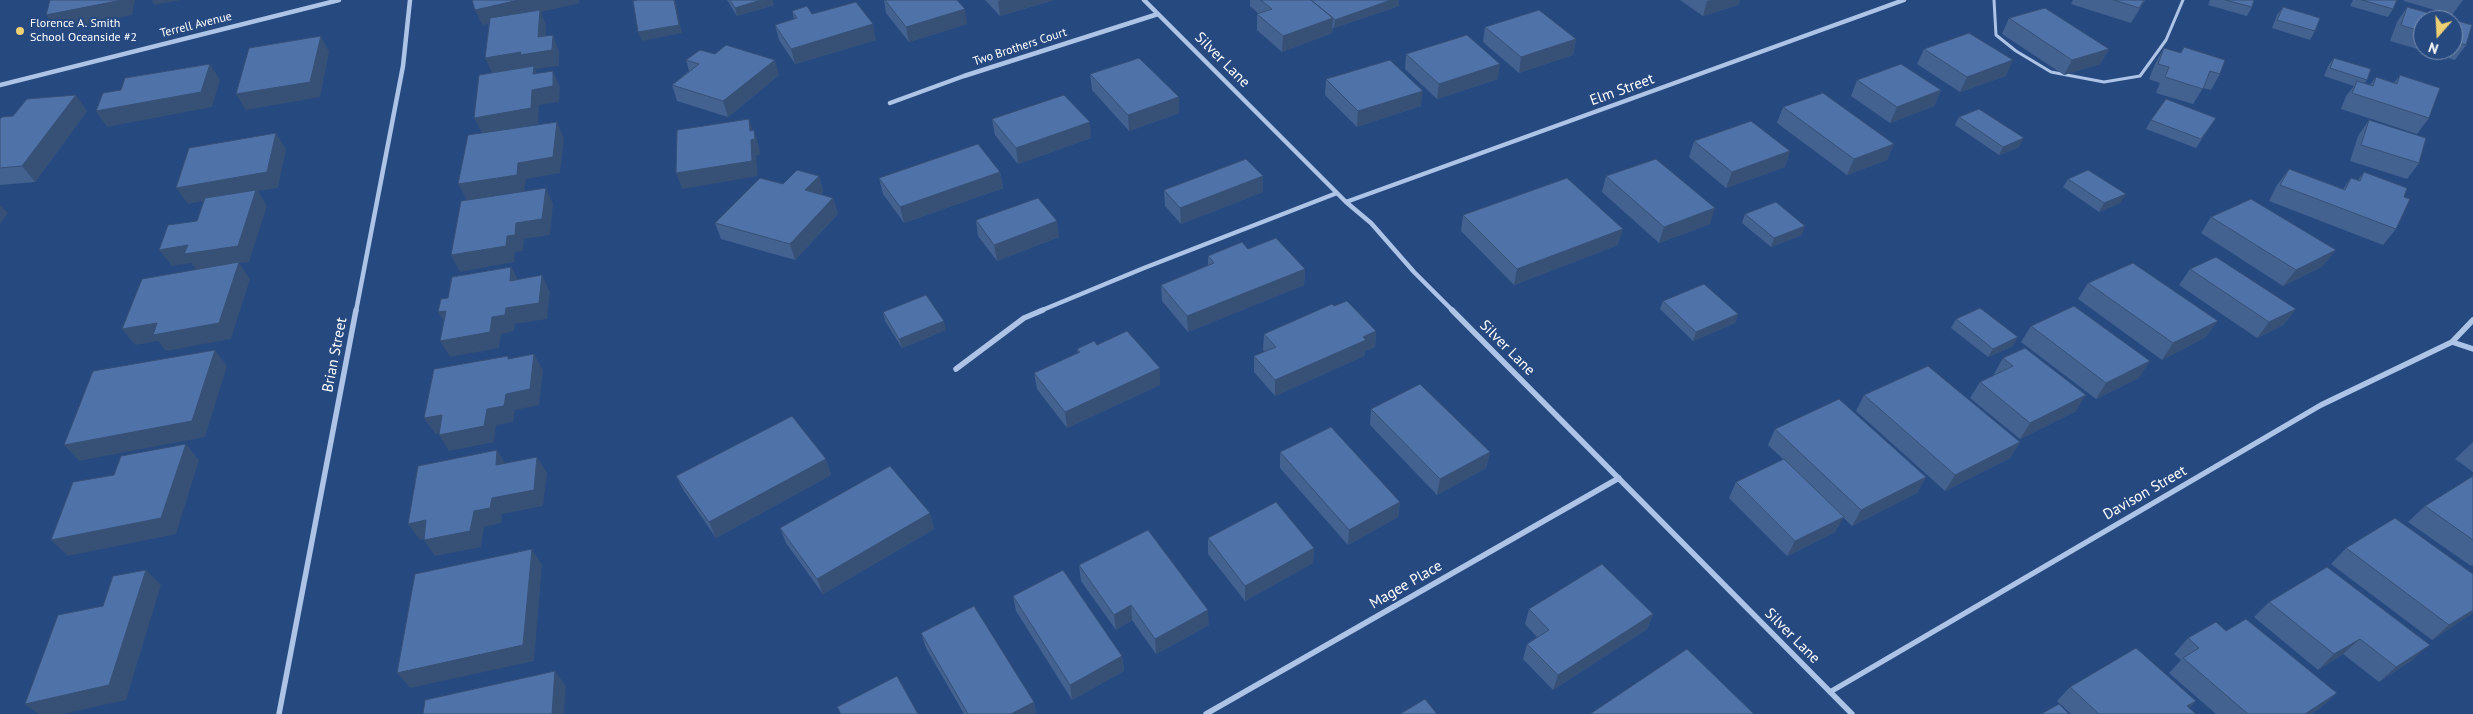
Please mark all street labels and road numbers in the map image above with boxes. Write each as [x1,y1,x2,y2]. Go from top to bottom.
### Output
street label: Terrell Avenue [159,9,233,41]
street label: Two Brothers Court [971,25,1069,69]
street label: Silver Lane [1191,29,1253,91]
street label: Elm Street [1587,70,1657,110]
street label: Brian Street [319,316,351,394]
street label: Silver Lane [1476,317,1538,379]
street label: Davison Street [2100,462,2190,524]
street label: Magee Place [1367,557,1445,613]
street label: Silver Lane [1761,605,1823,667]

